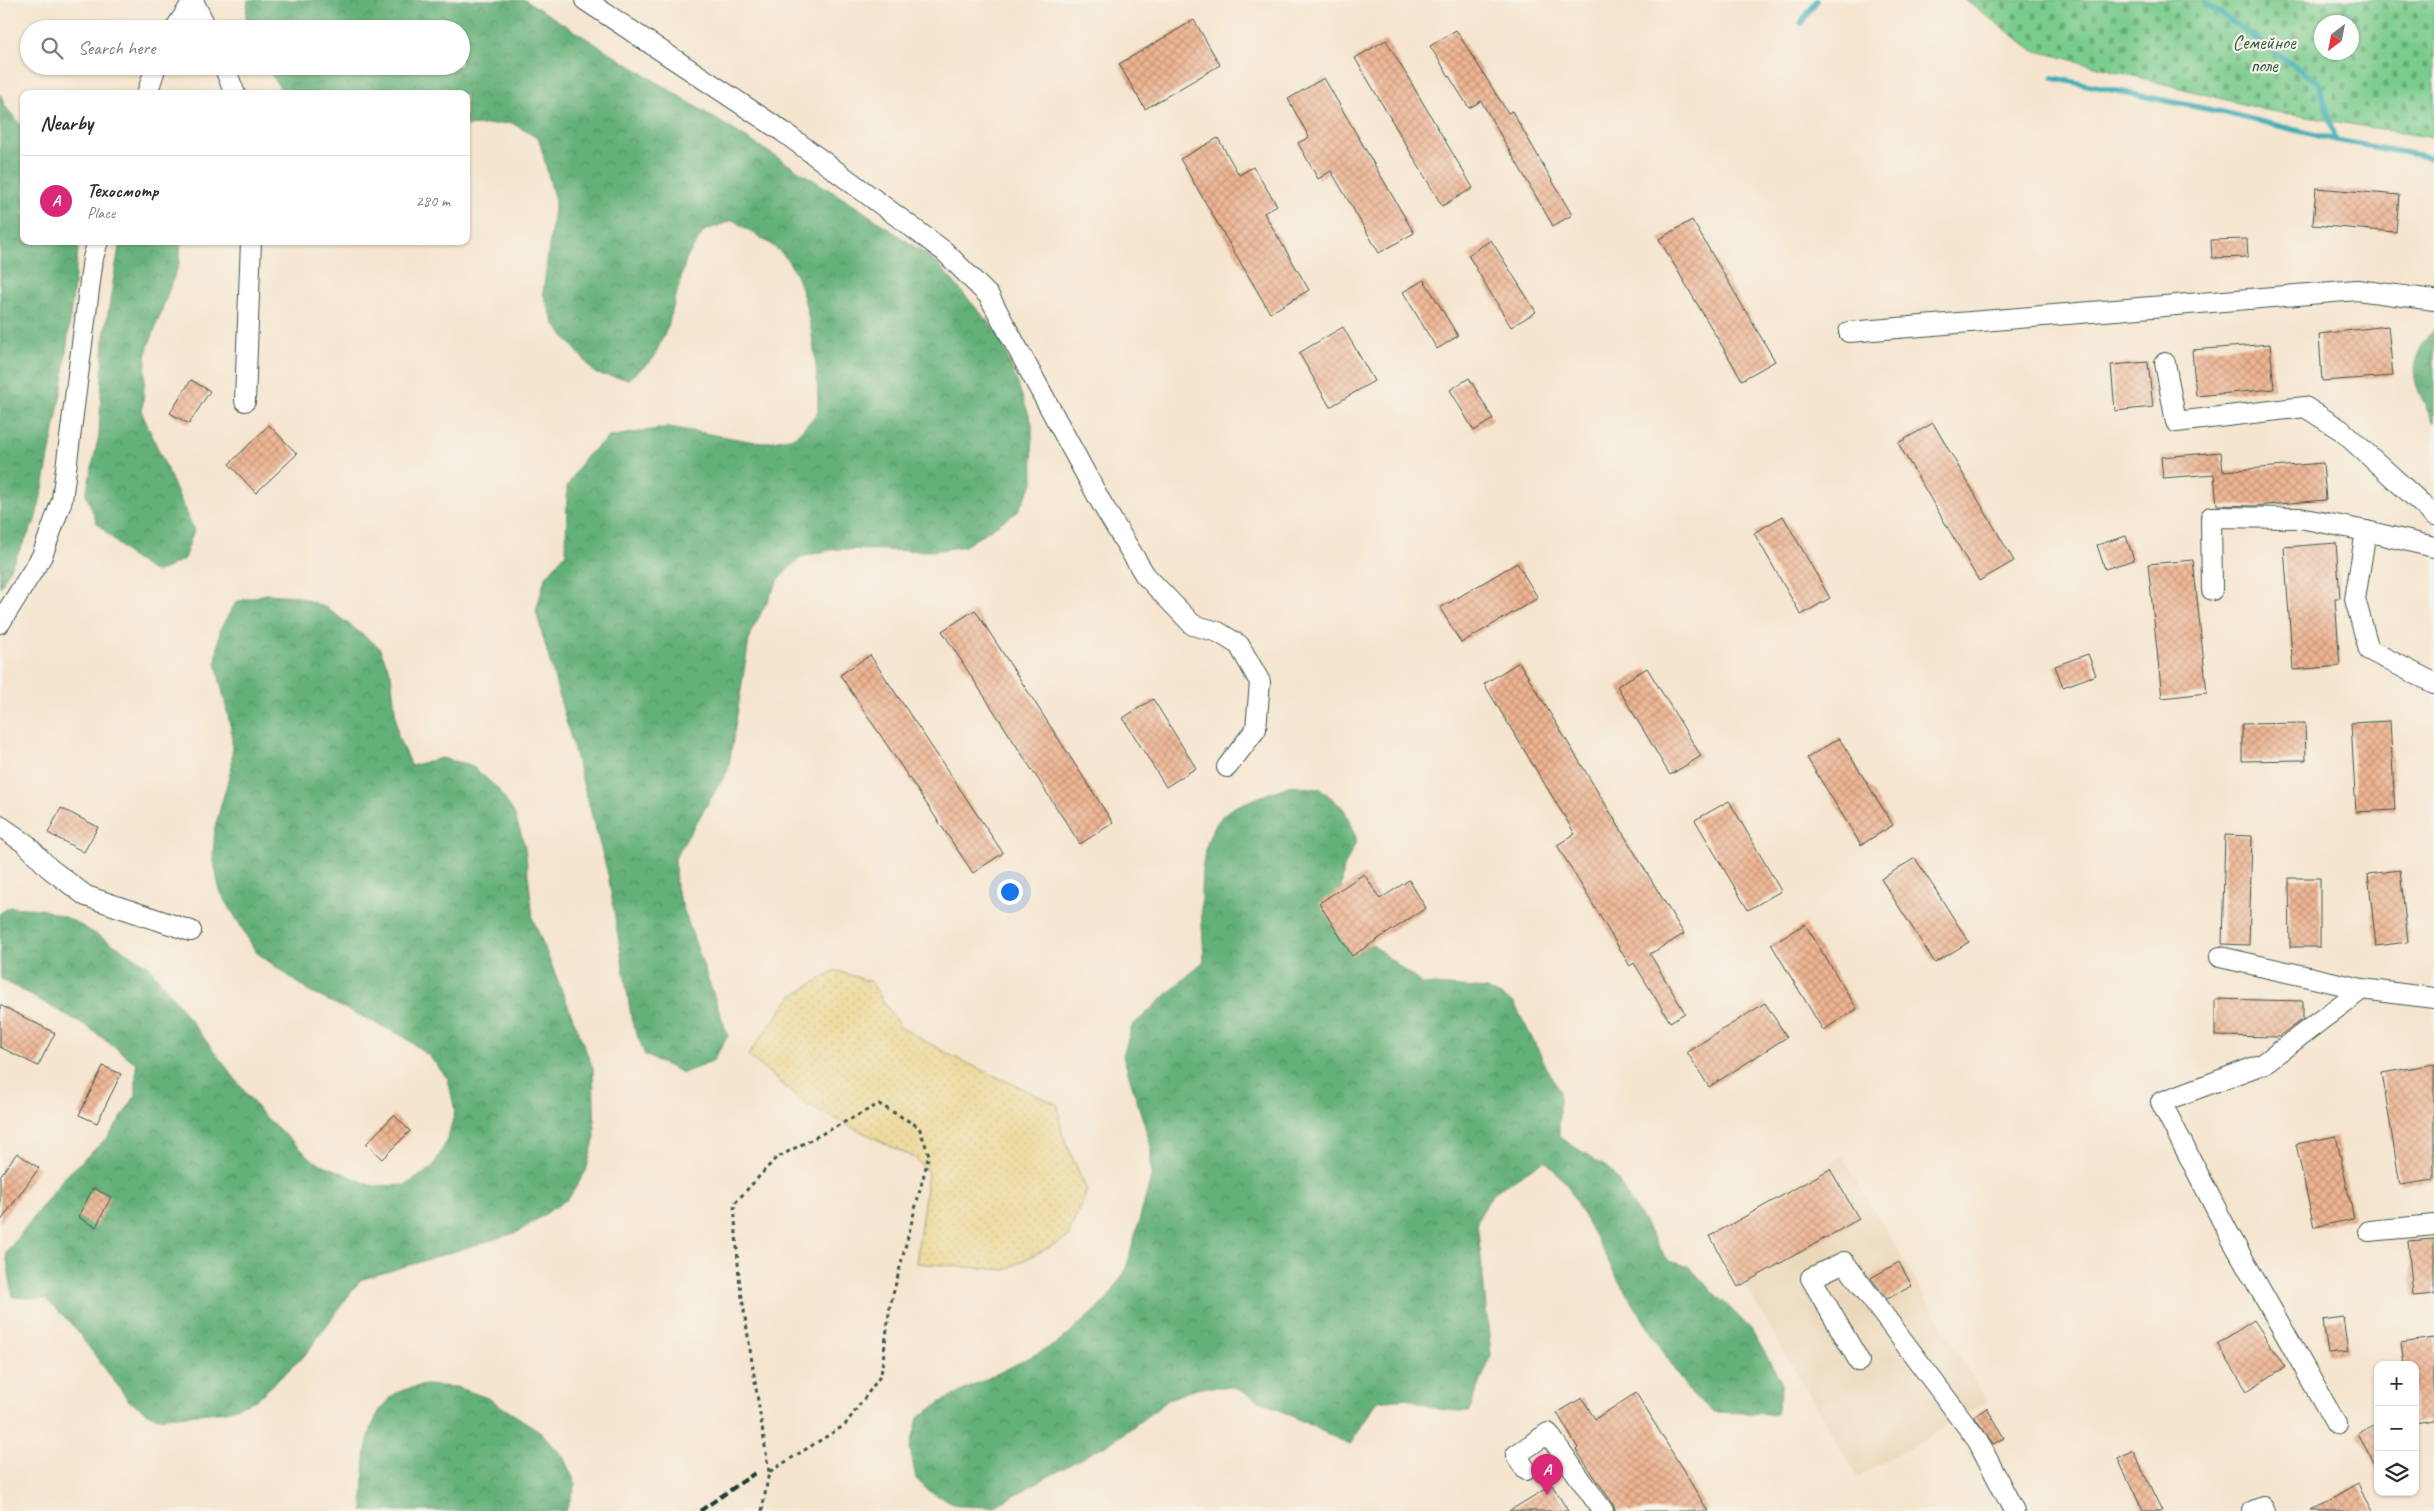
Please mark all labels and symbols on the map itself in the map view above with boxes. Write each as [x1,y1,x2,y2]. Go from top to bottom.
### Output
north arrow [2314,15,2359,60]
park label: Семейное поле [2232,30,2297,78]
your location [997,879,1023,905]
pin: A [1531,1454,1563,1495]

